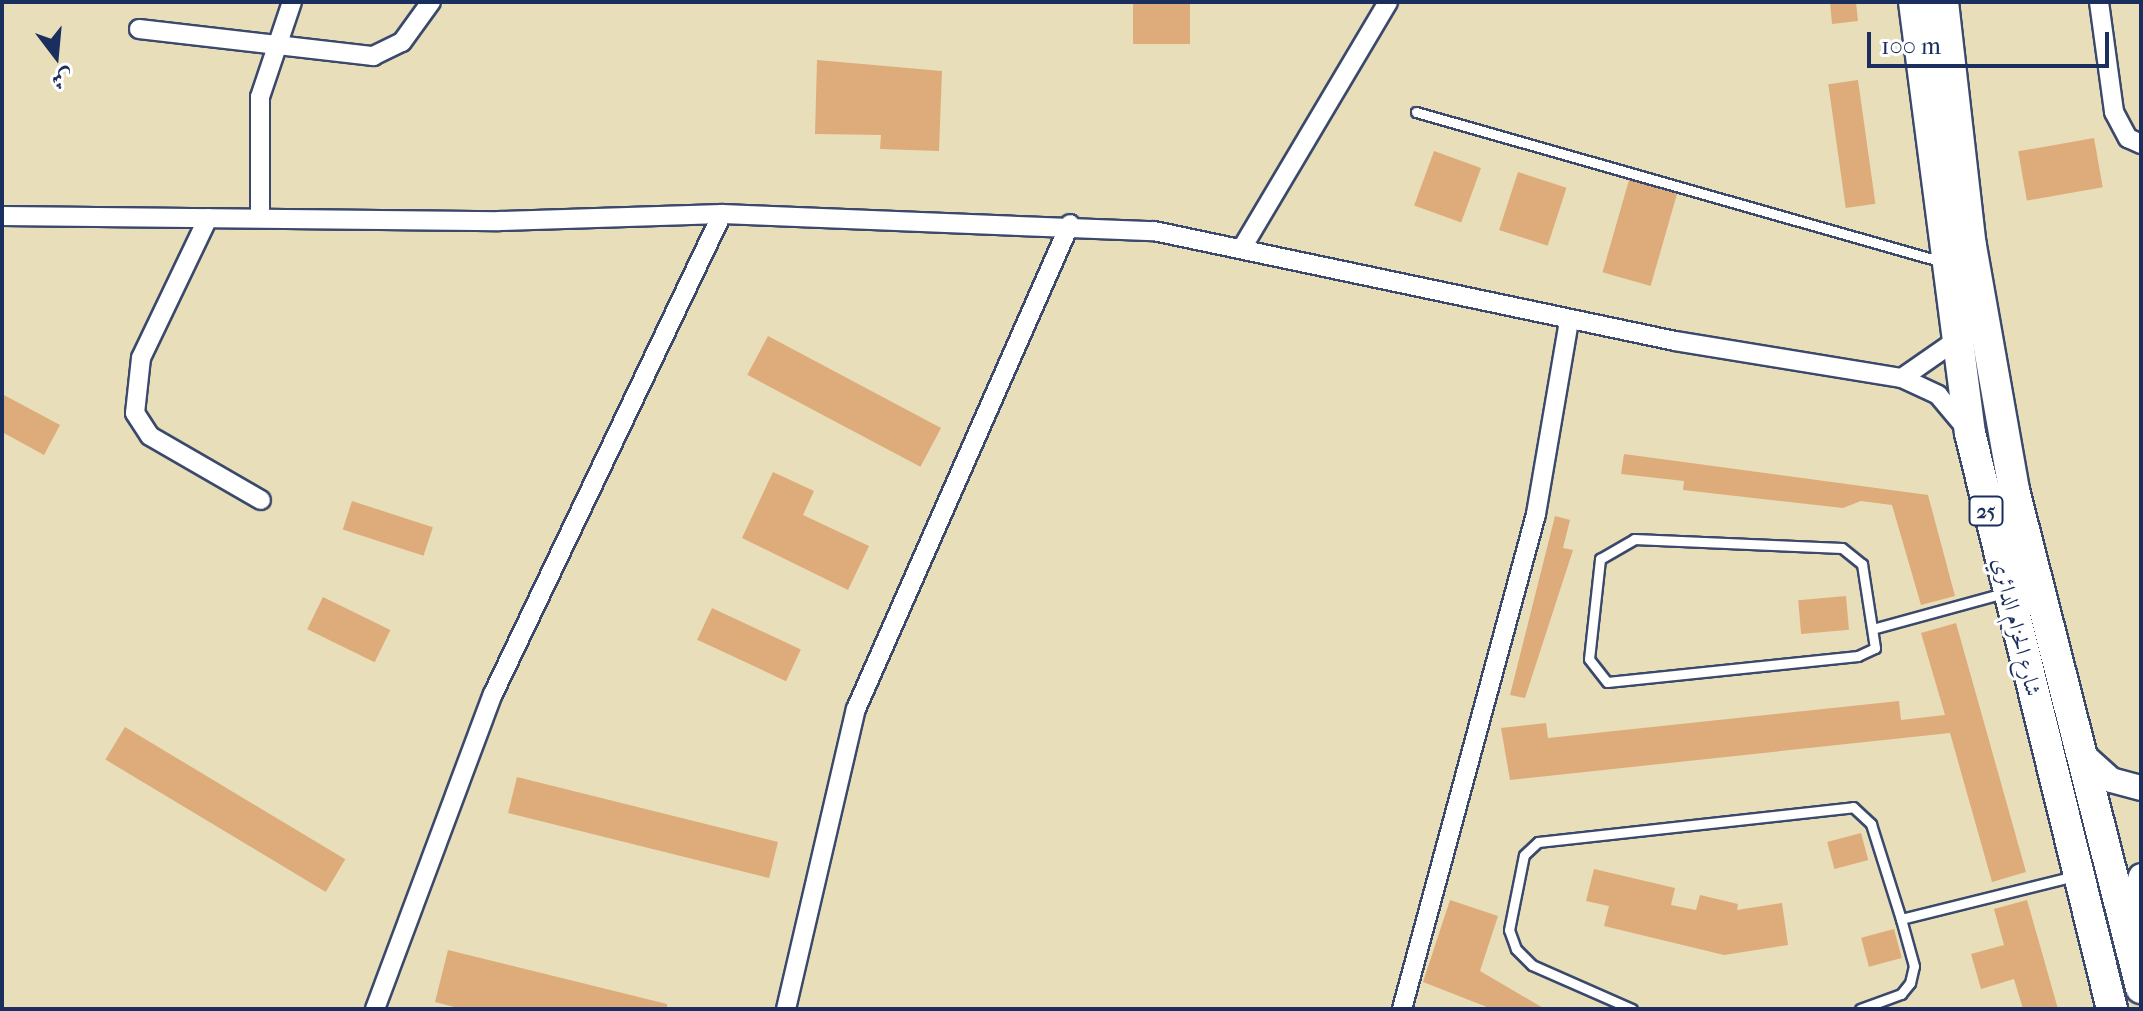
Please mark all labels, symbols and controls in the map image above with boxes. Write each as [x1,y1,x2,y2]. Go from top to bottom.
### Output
north arrow [16,16,96,96]
scale bar [1871,16,2113,66]
text: 100 m [1881,32,1941,60]
text: ش [49,64,77,95]
road number: 25 [1968,495,2004,527]
street label: شارع الحزام الدائري [1986,555,2046,699]

